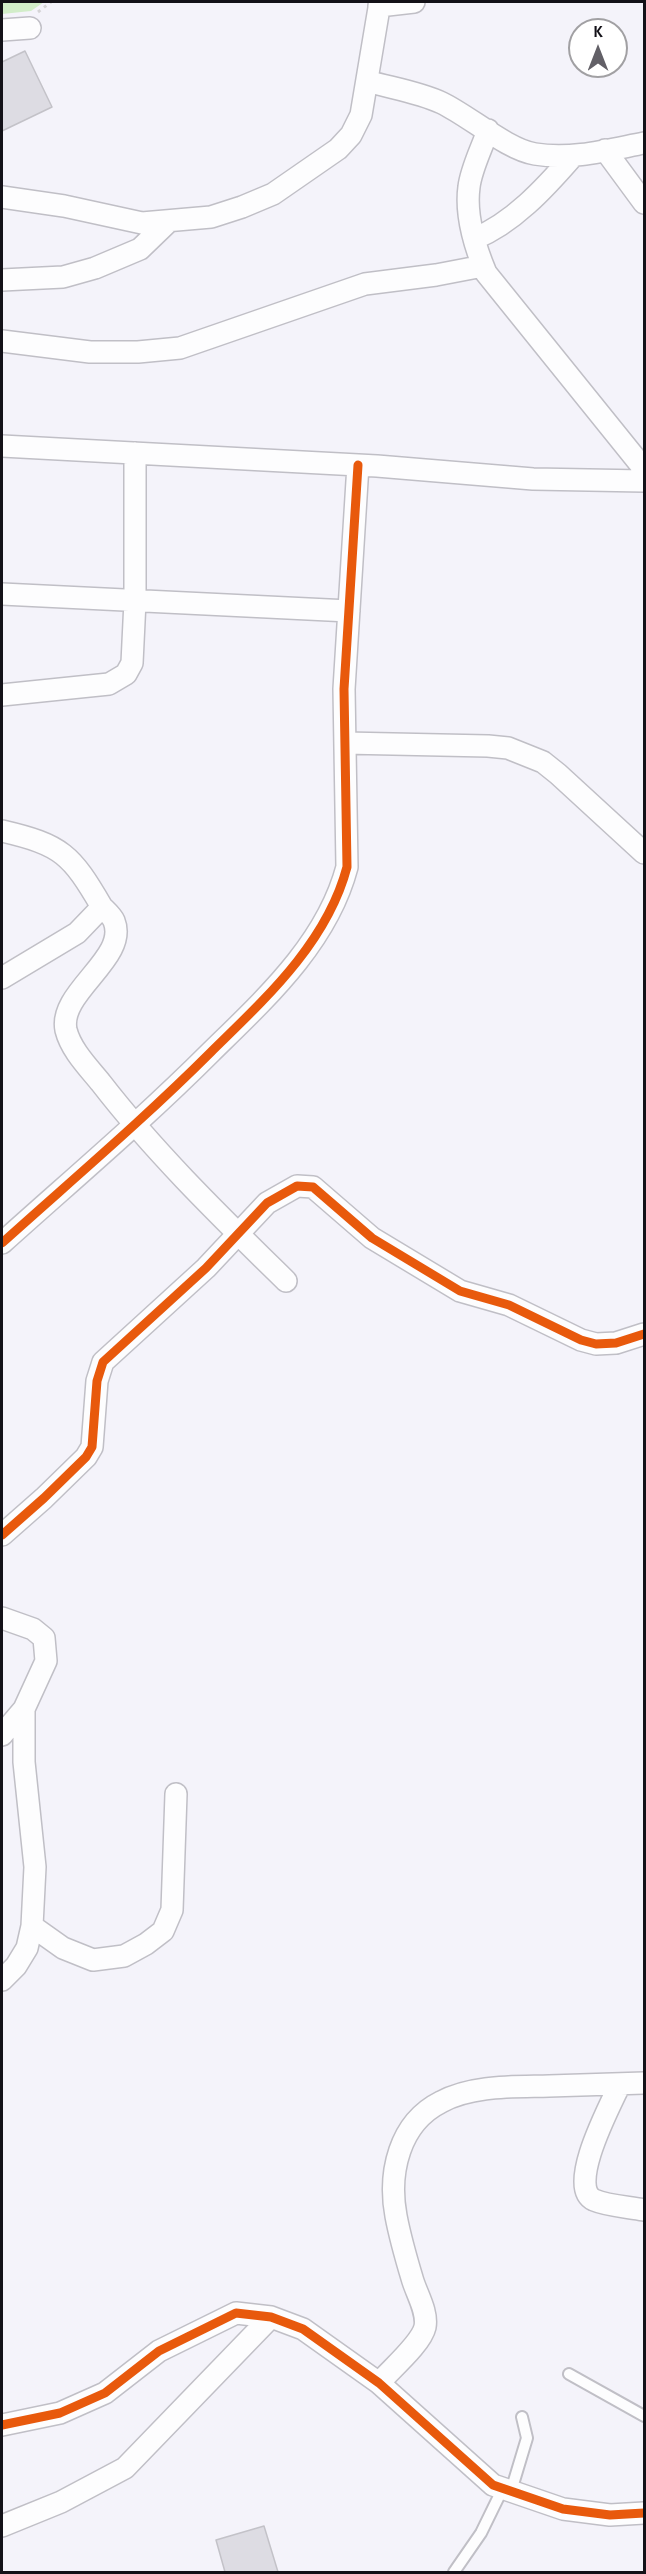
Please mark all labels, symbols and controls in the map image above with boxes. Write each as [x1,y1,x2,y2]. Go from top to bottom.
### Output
north arrow [568,18,628,78]
text: K [593,24,603,40]

